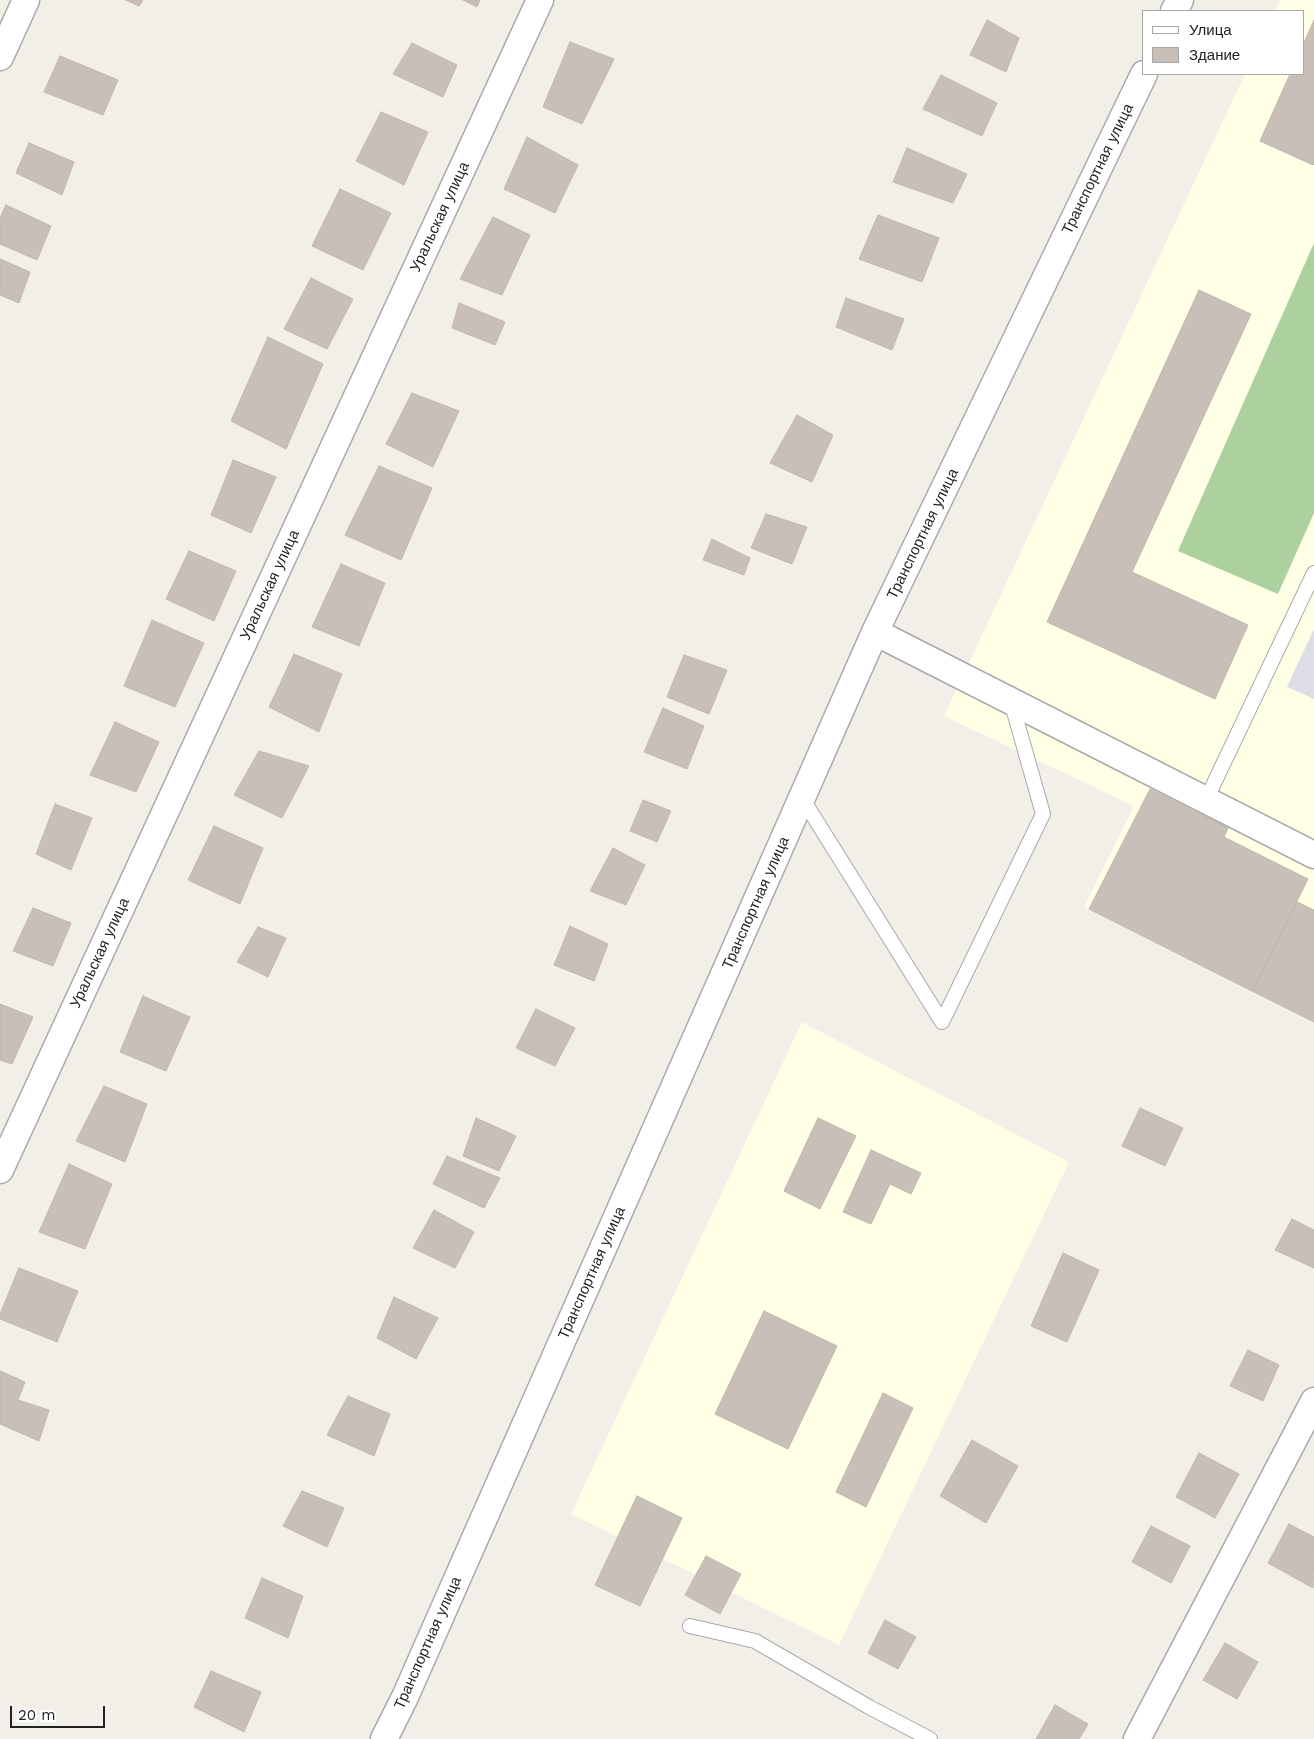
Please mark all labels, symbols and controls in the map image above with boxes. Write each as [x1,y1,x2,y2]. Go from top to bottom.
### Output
legend [1142,10,1304,75]
text: Улица [1189,21,1232,39]
text: Здание [1189,46,1240,64]
street label: Транспортная улица [1059,101,1137,237]
street label: Уральская улица [407,159,473,275]
street label: Транспортная улица [884,466,962,602]
street label: Уральская улица [237,527,303,643]
street label: Транспортная улица [719,834,793,972]
street label: Уральская улица [67,895,133,1011]
street label: Транспортная улица [555,1204,629,1342]
street label: Транспортная улица [391,1574,465,1712]
scale bar [12,1696,108,1728]
text: 20 m [18,1706,56,1724]

